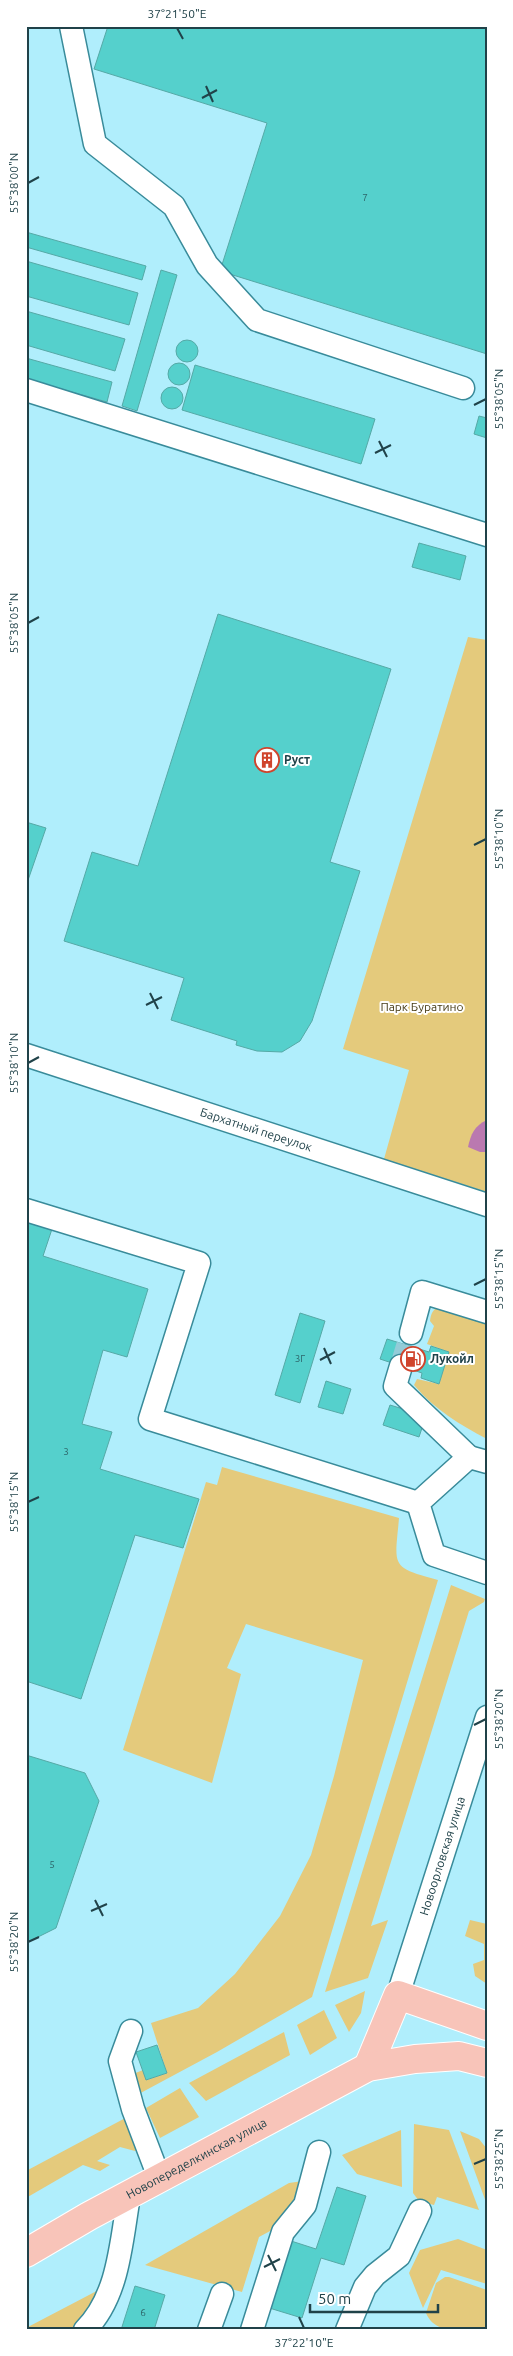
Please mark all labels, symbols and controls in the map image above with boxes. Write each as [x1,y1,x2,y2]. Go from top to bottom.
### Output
text: 37°21'50"E [148,7,207,20]
text: 55°38'00"N [7,153,20,213]
house number: 7 [362,192,368,203]
text: 55°38'05"N [492,369,505,429]
text: 55°38'05"N [7,593,20,653]
building icon: Руст [254,747,280,773]
place label: Руст [284,753,310,766]
text: 55°38'10"N [492,809,505,869]
park label: Парк Буратино [380,1000,464,1013]
text: 55°38'10"N [7,1033,20,1093]
street label: Бархатный переулок [199,1105,314,1154]
text: 55°38'15"N [492,1249,505,1309]
fuel station icon: Лукойл [400,1346,426,1372]
place label: Лукойл [430,1352,474,1365]
house number: 3Г [295,1353,305,1364]
house number: 3 [63,1446,69,1457]
text: 55°38'15"N [7,1472,20,1532]
text: 55°38'20"N [492,1689,505,1749]
street label: Новоорловская улица [417,1795,467,1917]
house number: 5 [49,1859,55,1870]
text: 55°38'20"N [7,1912,20,1972]
street label: Новопеределкинская улица [124,2115,269,2201]
text: 55°38'25"N [492,2129,505,2189]
scale bar [310,2281,438,2313]
text: 50 m [318,2290,351,2307]
house number: 6 [140,2307,146,2318]
text: 37°22'10"E [275,2336,334,2349]

